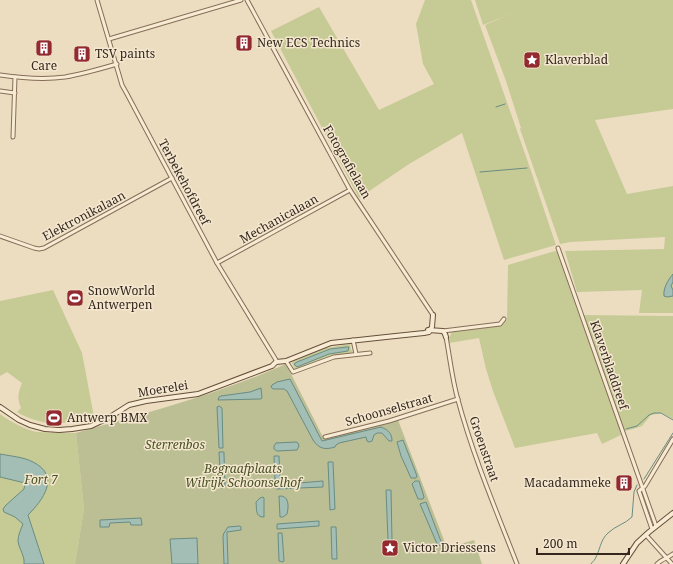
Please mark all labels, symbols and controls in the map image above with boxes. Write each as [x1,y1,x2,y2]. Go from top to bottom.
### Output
building icon: New ECS Technics [234,33,254,53]
place label: New ECS Technics [257,34,360,51]
building icon: Care [34,38,54,58]
building icon: TSV paints [72,44,92,64]
place label: TSV paints [95,45,155,62]
place icon: Klaverblad [522,50,542,70]
place label: Klaverblad [545,51,609,68]
place label: Care [31,57,57,74]
street label: Fotografielaan [319,122,376,202]
street label: Terbekehofdreef [155,136,215,229]
street label: Elektronikalaan [39,186,128,245]
street label: Mechanicalaan [237,190,321,247]
place label: SnowWorld Antwerpen [88,282,156,313]
sports icon: SnowWorld Antwerpen [65,288,85,308]
street label: Klaverbladdreef [586,318,633,413]
street label: Moerelei [137,376,189,401]
street label: Schoonselstraat [343,389,434,430]
sports icon: Antwerp BMX [44,408,64,428]
place label: Antwerp BMX [67,409,147,426]
street label: Groenstraat [465,414,504,484]
park label: Sterrenbos [145,436,206,453]
park label: Begraafplaats Wilrijk Schoonselhof [185,460,303,491]
park label: Fort 7 [23,471,58,488]
building icon: Macadammeke [614,473,634,493]
place label: Macadammeke [524,474,611,491]
scale bar [537,530,629,556]
text: 200 m [543,535,578,552]
place icon: Victor Driessens [380,538,400,558]
place label: Victor Driessens [403,539,496,556]

